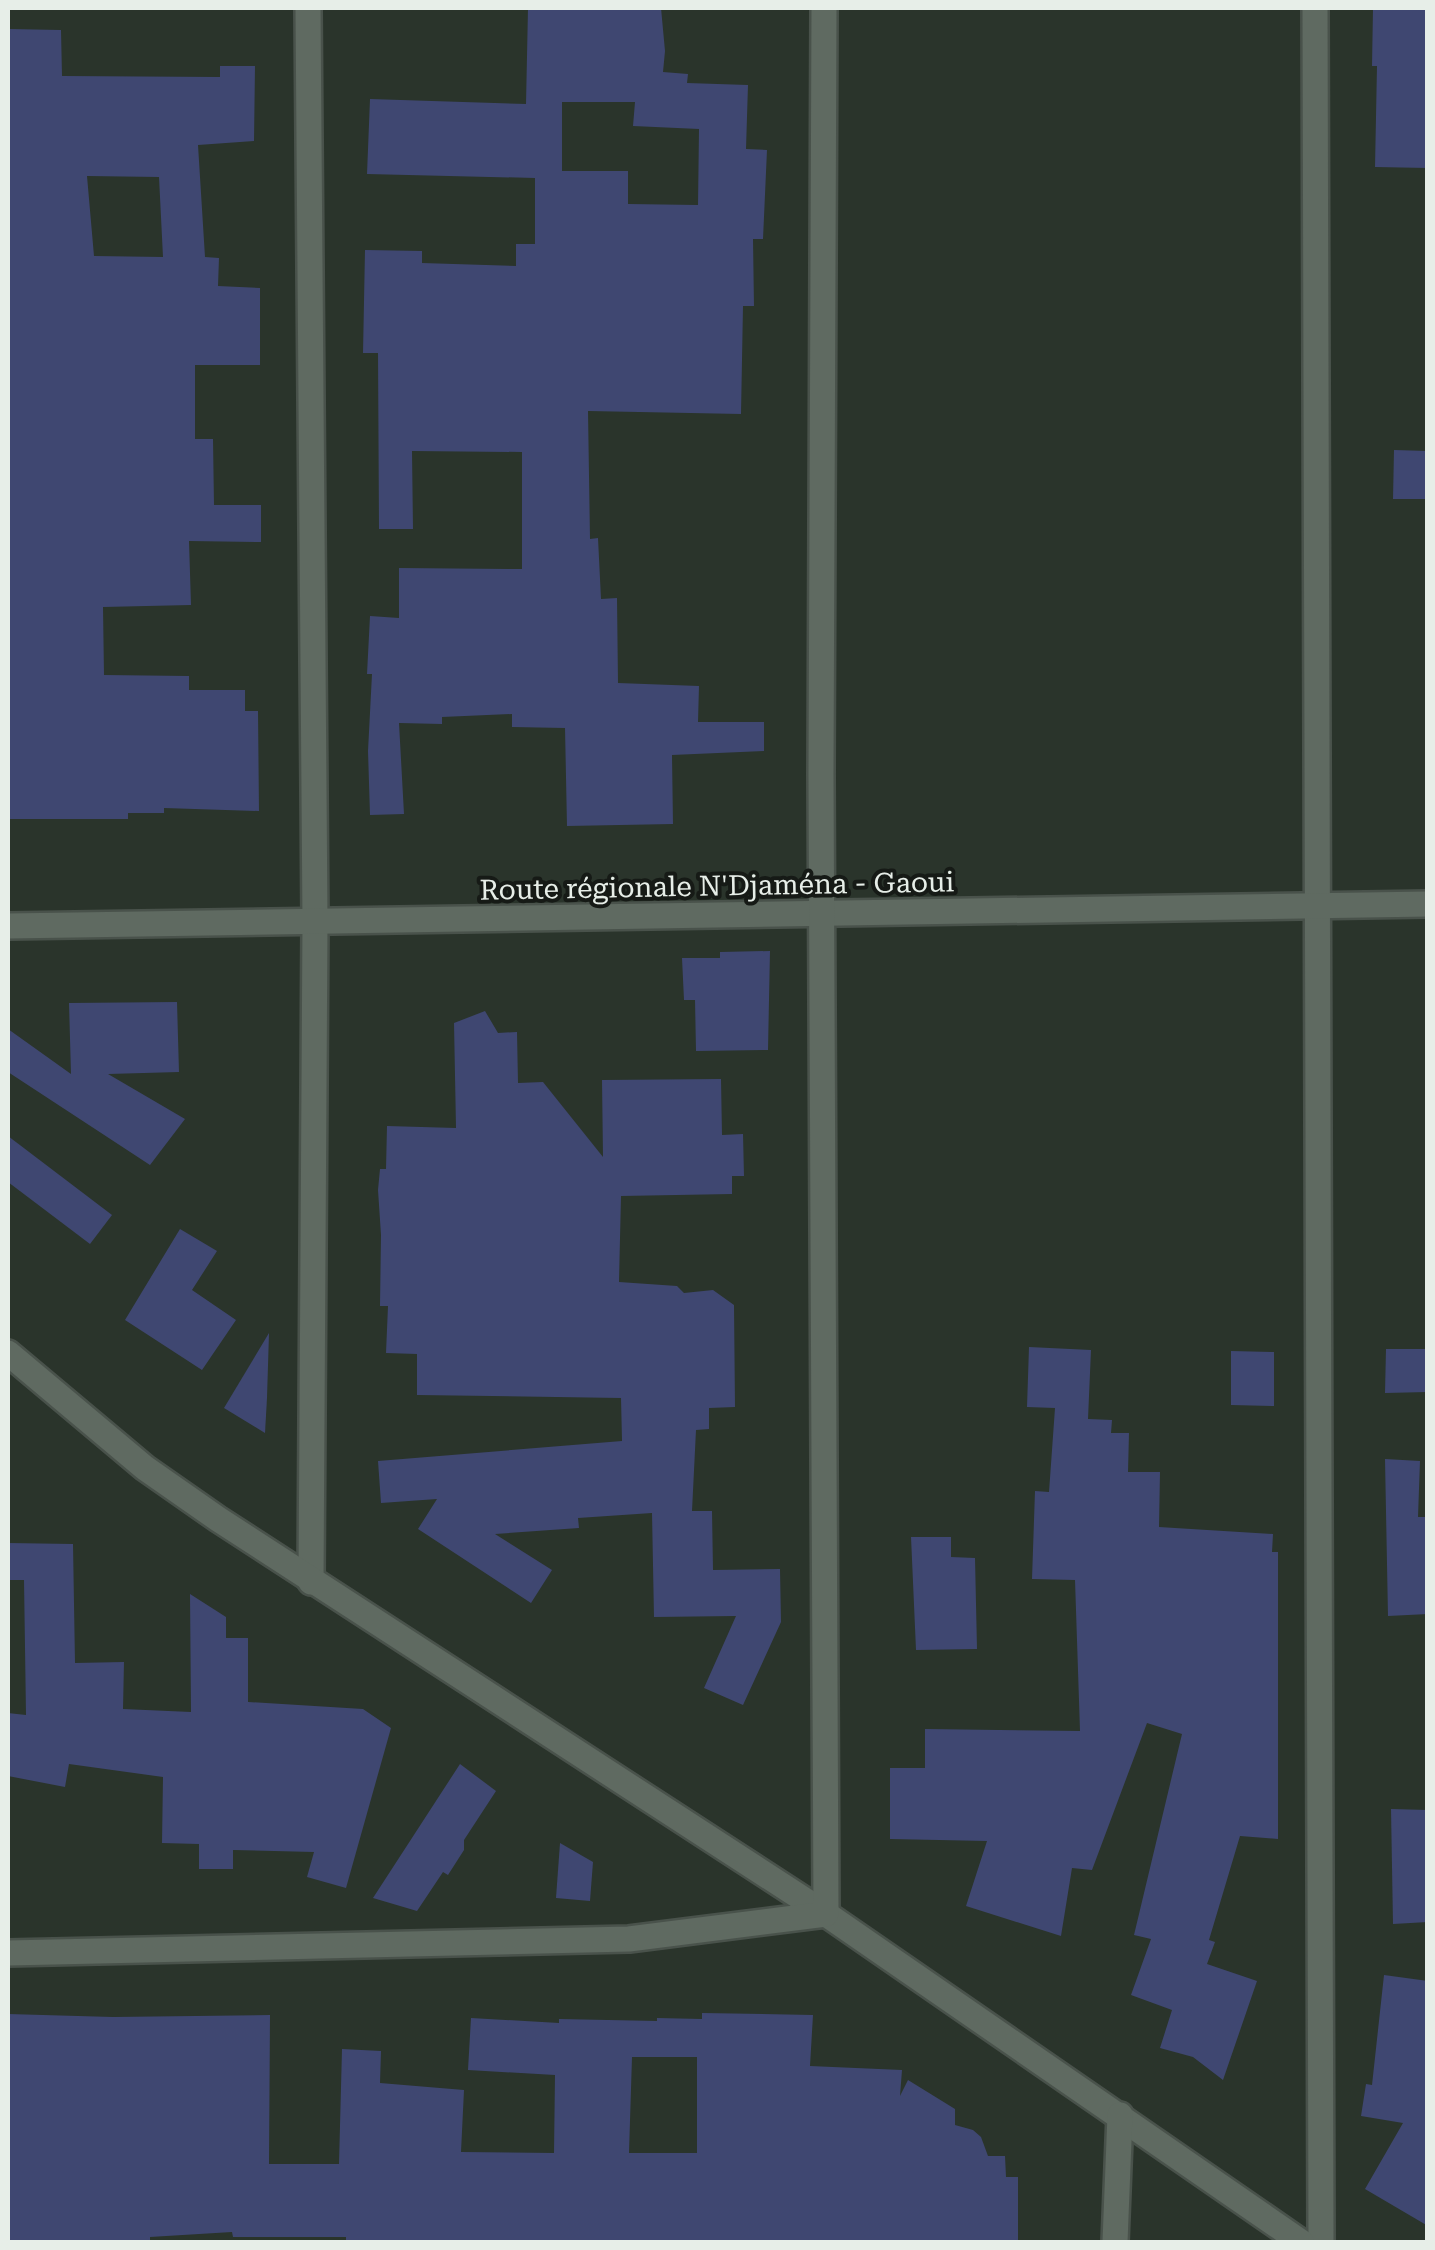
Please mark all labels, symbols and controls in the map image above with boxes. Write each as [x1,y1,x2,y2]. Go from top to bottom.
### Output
street label: Route régionale N'Djaména - Gaoui [479,865,955,907]

